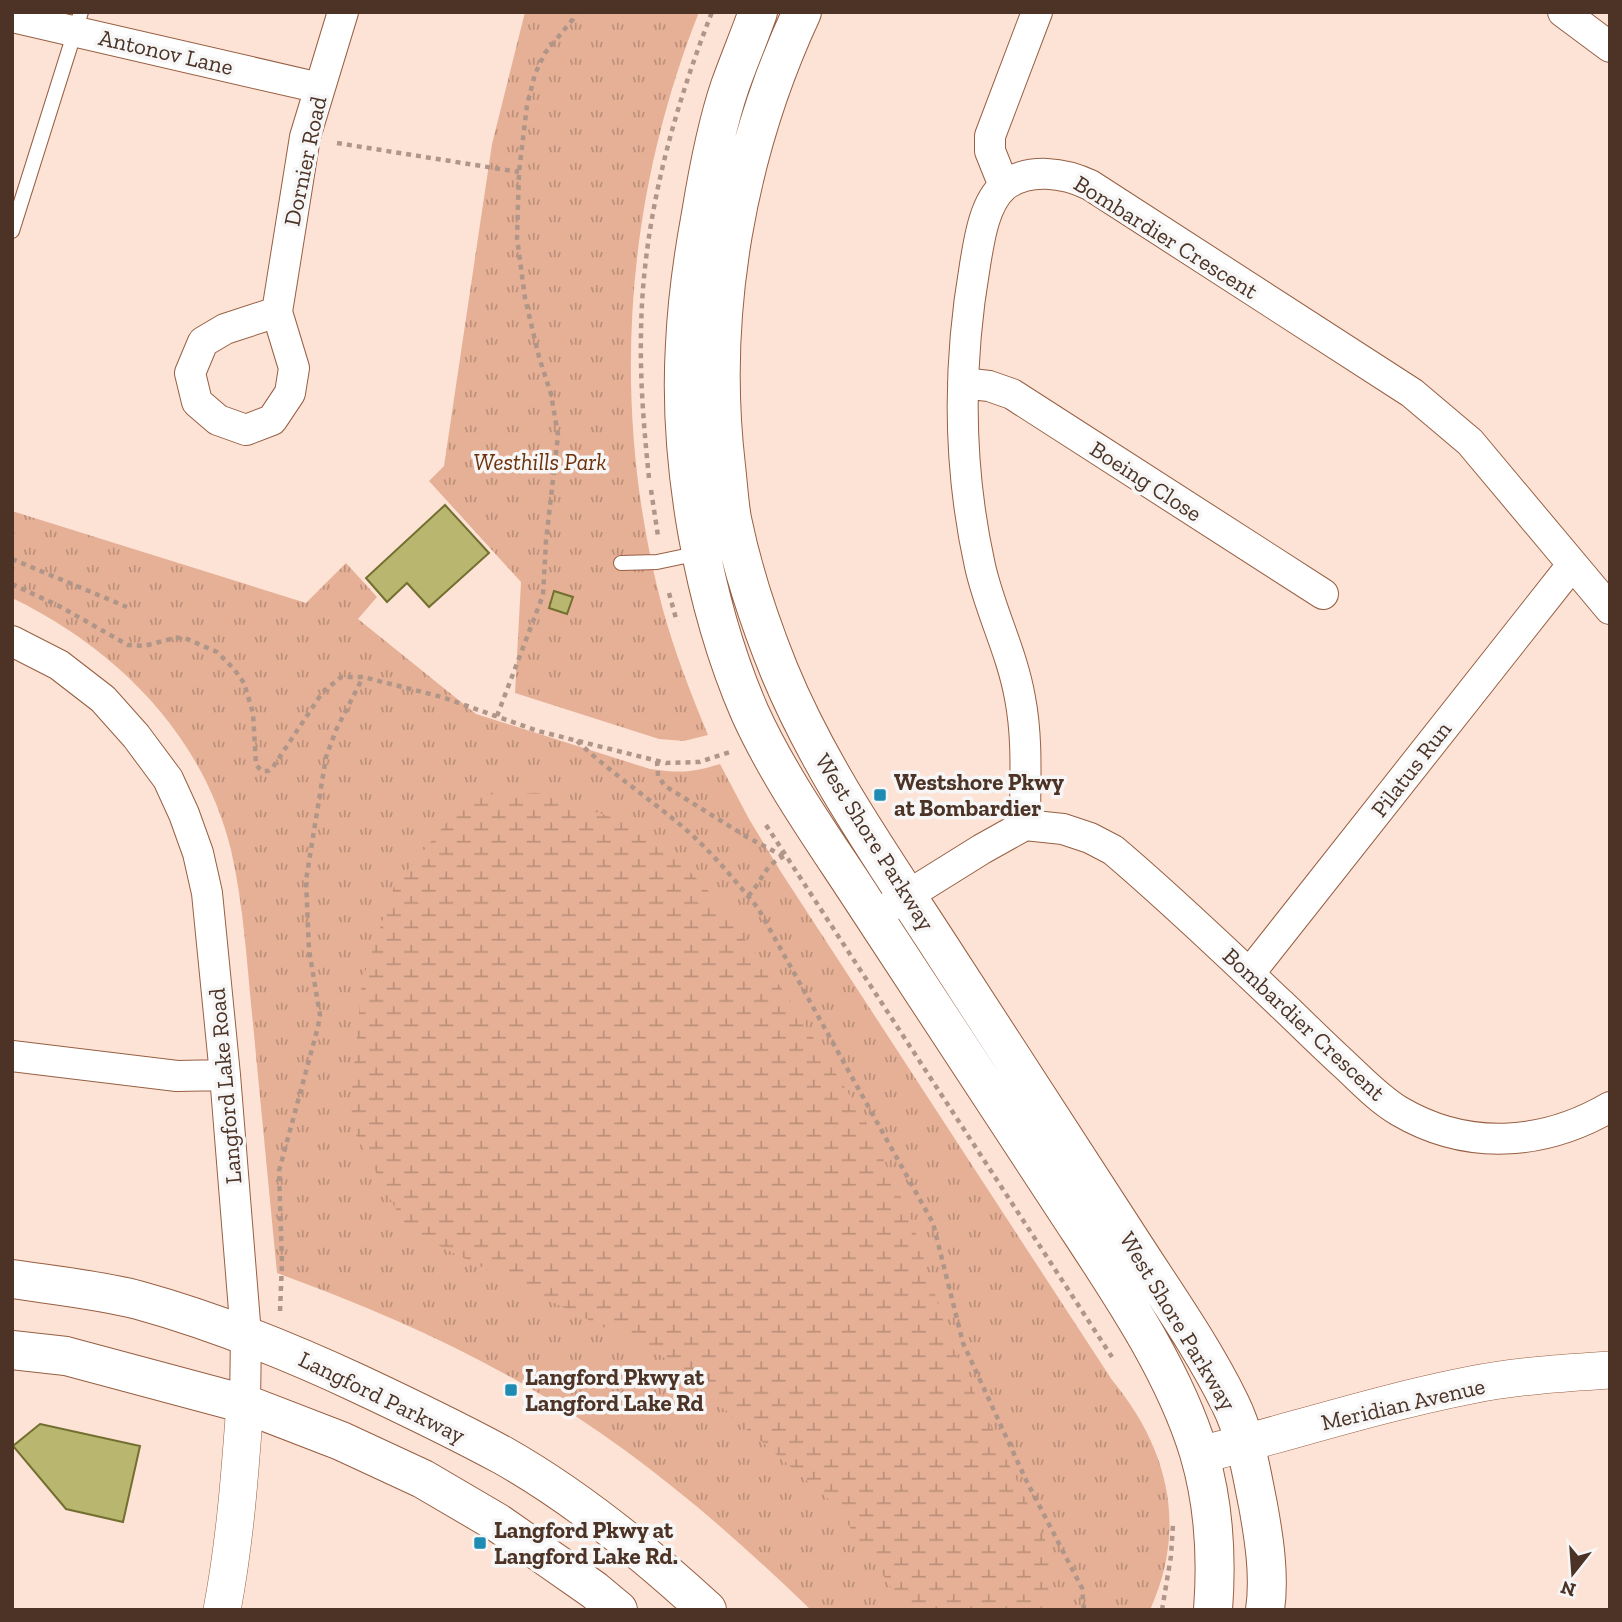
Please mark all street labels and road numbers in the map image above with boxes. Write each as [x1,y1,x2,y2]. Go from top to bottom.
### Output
street label: Antonov Lane [96,23,236,81]
street label: Dornier Road [278,93,332,229]
street label: Bombardier Crescent [1069,169,1264,305]
street label: Boeing Close [1085,435,1207,527]
street label: Pilatus Run [1365,716,1457,822]
street label: West Shore Parkway [809,748,941,936]
street label: Bombardier Crescent [1217,942,1391,1107]
street label: Langford Lake Road [202,986,248,1185]
street label: West Shore Parkway [1114,1227,1242,1416]
street label: Langford Parkway [294,1345,470,1449]
street label: Meridian Avenue [1318,1372,1488,1436]

